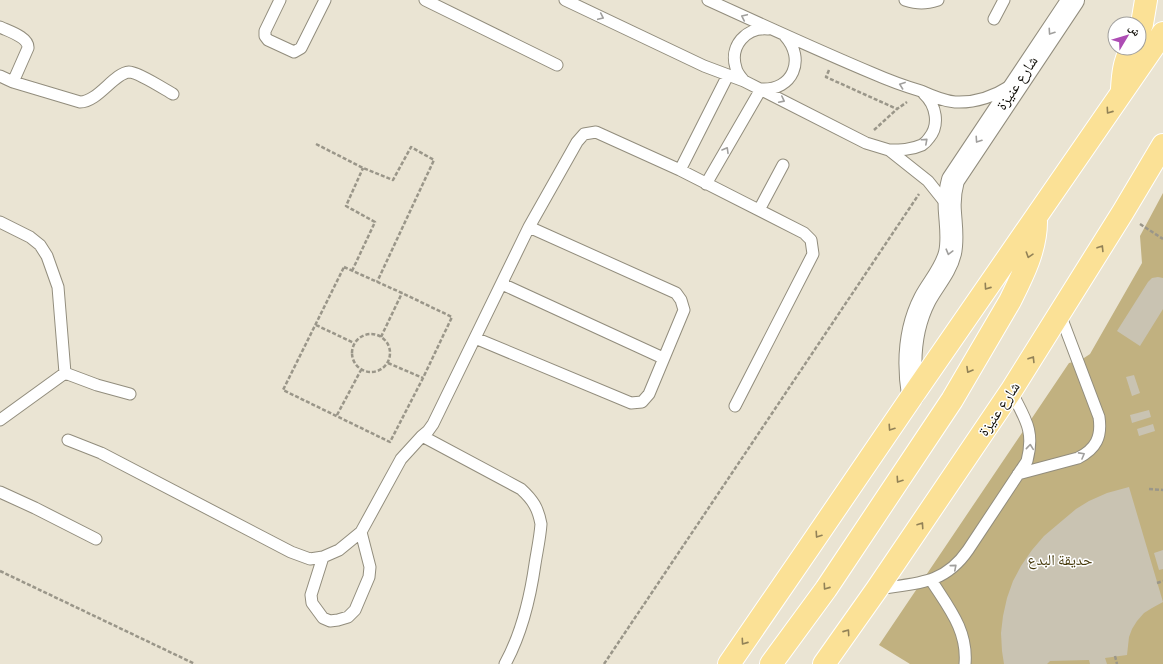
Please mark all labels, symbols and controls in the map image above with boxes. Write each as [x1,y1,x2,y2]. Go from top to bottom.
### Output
one-way arrow [596,12,604,20]
one-way arrow [741,14,748,22]
north arrow [1107,16,1147,56]
text: ش [1125,22,1143,40]
one-way arrow [1049,28,1056,35]
street label: شارع عنيزة [992,52,1043,114]
one-way arrow [898,81,905,89]
one-way arrow [778,95,786,103]
one-way arrow [1107,107,1114,114]
one-way arrow [976,136,983,143]
one-way arrow [920,138,928,146]
one-way arrow [721,147,728,154]
one-way arrow [1096,245,1104,252]
one-way arrow [945,249,954,256]
one-way arrow [1025,252,1034,259]
one-way arrow [984,283,992,290]
one-way arrow [1027,356,1034,363]
one-way arrow [967,366,974,373]
street label: شارع عنيزة [974,378,1025,440]
one-way arrow [889,423,896,430]
one-way arrow [1025,444,1034,450]
one-way arrow [1078,452,1085,460]
one-way arrow [896,476,904,483]
one-way arrow [916,523,923,530]
one-way arrow [815,531,823,538]
park label: حديقة البدع [1028,551,1093,570]
one-way arrow [949,565,956,572]
one-way arrow [824,583,831,590]
one-way arrow [842,629,850,636]
one-way arrow [741,638,749,645]

